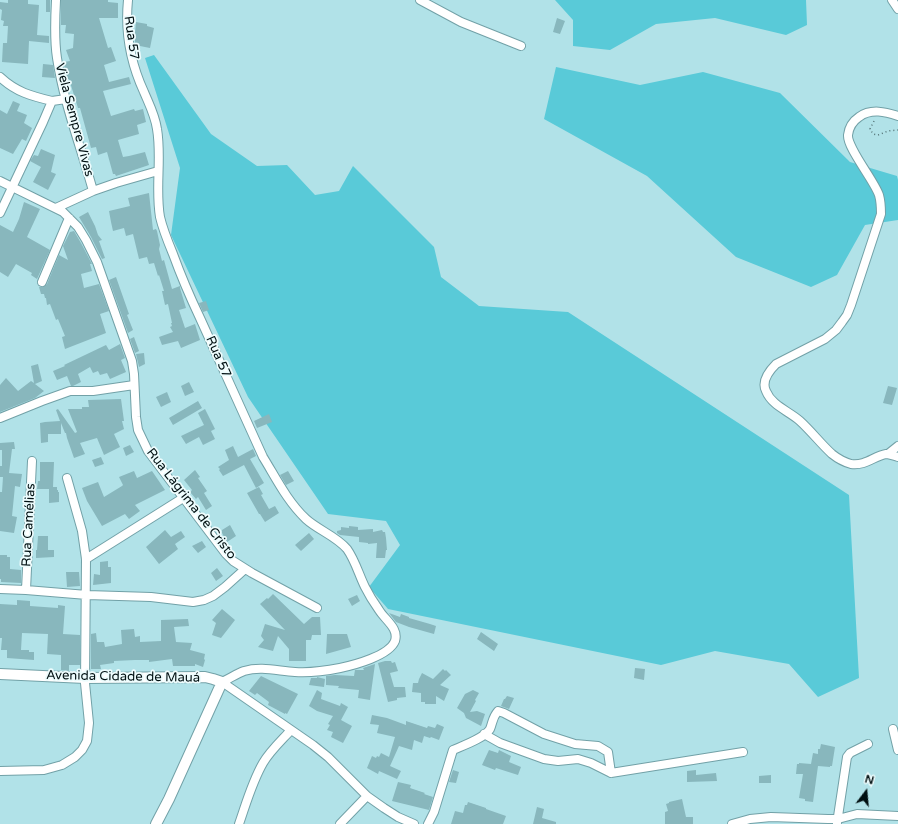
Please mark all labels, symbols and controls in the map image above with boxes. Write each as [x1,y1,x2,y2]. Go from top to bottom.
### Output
street label: Rua 57 [120,15,142,61]
street label: Viela Sempre Vivas [51,62,97,178]
street label: Rua 57 [202,334,234,380]
street label: Rua Lágrima de Cristo [143,445,239,563]
street label: Rua Camélias [19,483,39,567]
street label: Avenida Cidade de Mauá [46,668,200,686]
north arrow [846,772,886,812]
text: N [863,773,875,787]

